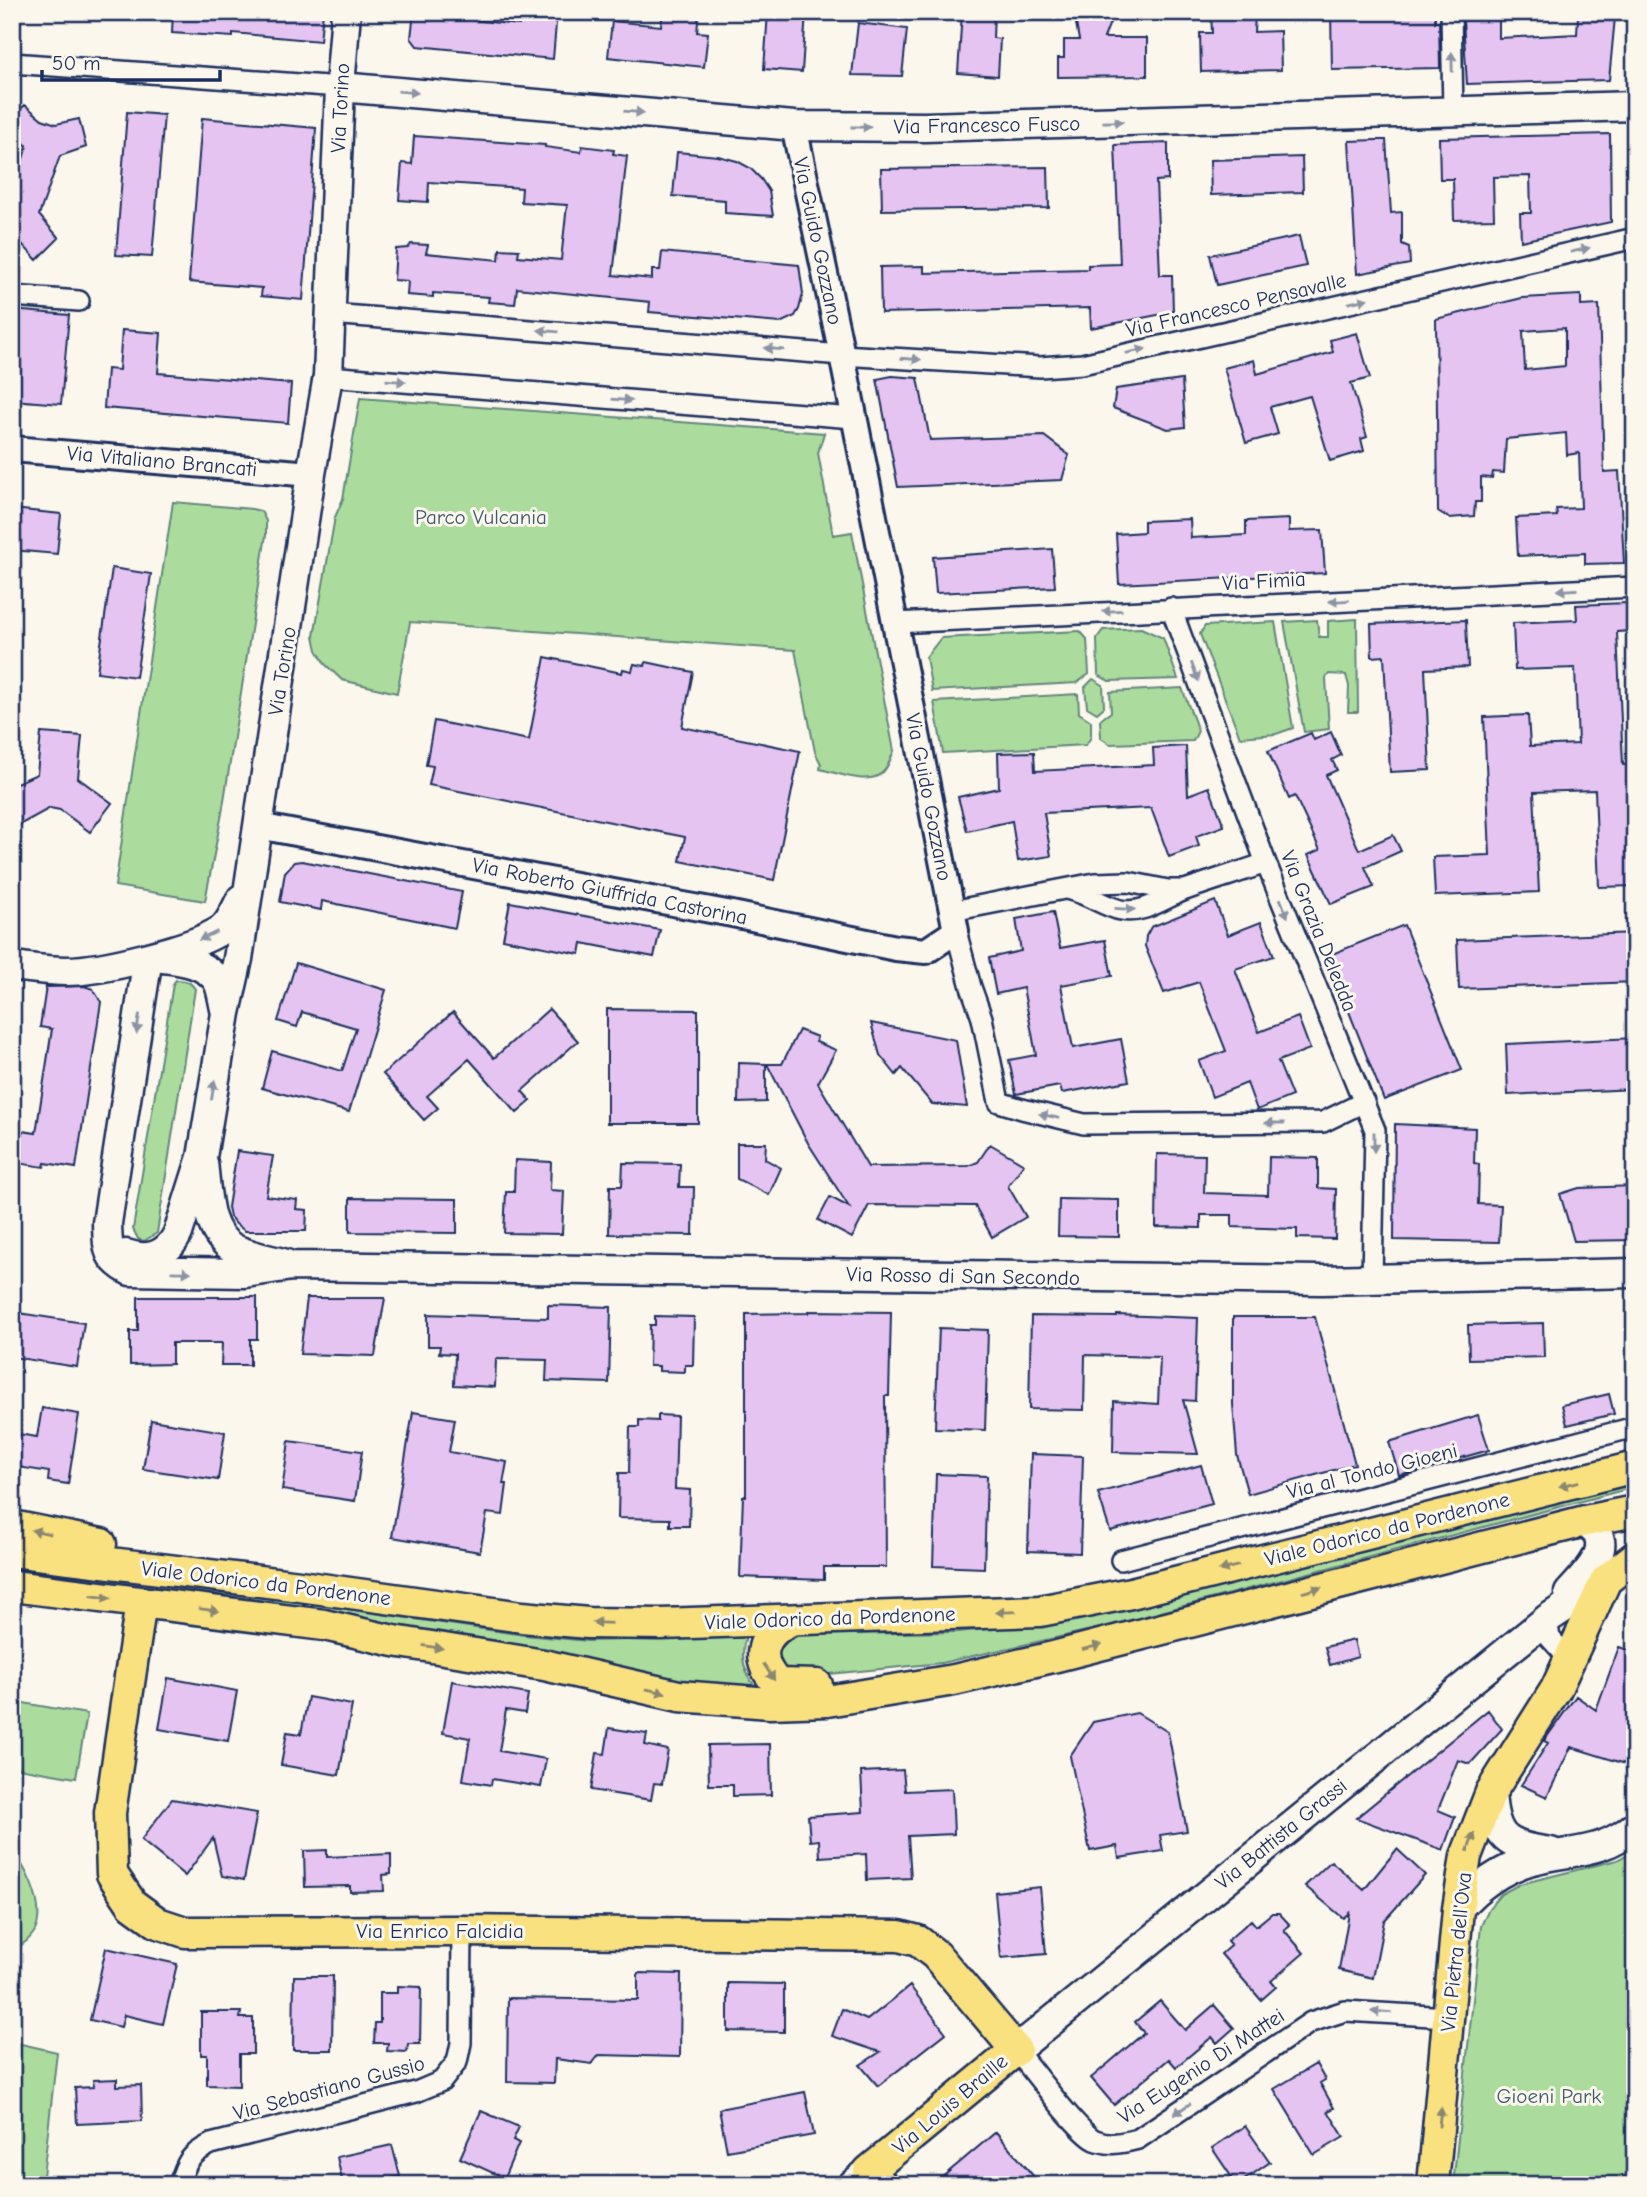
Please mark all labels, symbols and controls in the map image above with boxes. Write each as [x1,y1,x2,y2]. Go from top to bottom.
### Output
scale bar [42,38,220,82]
one-way arrow [1446,50,1457,72]
text: 50 m [52,51,101,75]
street label: Via Torino [326,63,354,153]
one-way arrow [397,87,419,98]
one-way arrow [624,107,646,118]
street label: Via Francesco Fusco [893,111,1081,139]
one-way arrow [1103,117,1125,128]
one-way arrow [851,121,873,133]
street label: Via Guido Gozzano [789,155,847,327]
one-way arrow [1569,245,1591,256]
street label: Via Francesco Pensavalle [1124,268,1348,342]
one-way arrow [1347,295,1369,306]
one-way arrow [536,325,558,336]
one-way arrow [763,343,785,354]
one-way arrow [1125,346,1147,357]
one-way arrow [900,354,922,365]
one-way arrow [385,376,407,387]
one-way arrow [612,395,634,406]
street label: Via Vitaliano Brancati [66,441,258,481]
park label: Parco Vulcania [415,505,547,529]
street label: Via Fimia [1222,567,1306,595]
one-way arrow [1555,585,1577,596]
one-way arrow [1328,595,1350,606]
one-way arrow [1101,606,1123,617]
street label: Via Torino [263,625,301,717]
one-way arrow [1189,662,1200,683]
street label: Via Guido Gozzano [901,711,957,883]
street label: Via Grazia Deledda [1276,847,1362,1015]
street label: Via Roberto Giuffrida Castorina [470,853,750,929]
one-way arrow [1279,897,1290,918]
one-way arrow [1114,903,1136,914]
one-way arrow [198,930,218,942]
one-way arrow [132,1013,143,1035]
one-way arrow [208,1079,219,1101]
one-way arrow [1038,1110,1060,1121]
one-way arrow [1264,1117,1286,1129]
one-way arrow [1368,1131,1380,1153]
street label: Via Rosso di San Secondo [846,1262,1080,1290]
one-way arrow [170,1266,192,1278]
street label: Via al Tondo Gioeni [1284,1438,1460,1504]
one-way arrow [1557,1479,1579,1490]
street label: Viale Odorico da Pordenone [1262,1487,1512,1571]
one-way arrow [30,1526,52,1537]
street label: Viale Odorico da Pordenone [140,1556,392,1610]
one-way arrow [1218,1563,1240,1574]
one-way arrow [1302,1584,1323,1594]
one-way arrow [90,1591,112,1602]
street label: Viale Odorico da Pordenone [704,1602,956,1634]
one-way arrow [198,1605,220,1616]
one-way arrow [995,1607,1017,1618]
one-way arrow [590,1618,612,1629]
one-way arrow [1081,1641,1103,1652]
one-way arrow [422,1642,444,1653]
one-way arrow [763,1662,776,1682]
one-way arrow [645,1686,667,1697]
street label: Via Battista Grassi [1210,1774,1352,1894]
one-way arrow [1466,1832,1477,1853]
street label: Via Pietra dell'Ova [1436,1871,1476,2033]
street label: Via Enrico Falcidia [356,1919,524,1943]
street label: Via Eugenio Di Mattei [1113,2003,1289,2129]
one-way arrow [1370,2007,1392,2018]
street label: Via Louis Braille [888,2049,1012,2159]
street label: Via Sebastiano Gussio [231,2051,427,2125]
park label: Gioeni Park [1496,2084,1602,2108]
one-way arrow [1173,2102,1191,2116]
one-way arrow [1435,2106,1446,2128]

